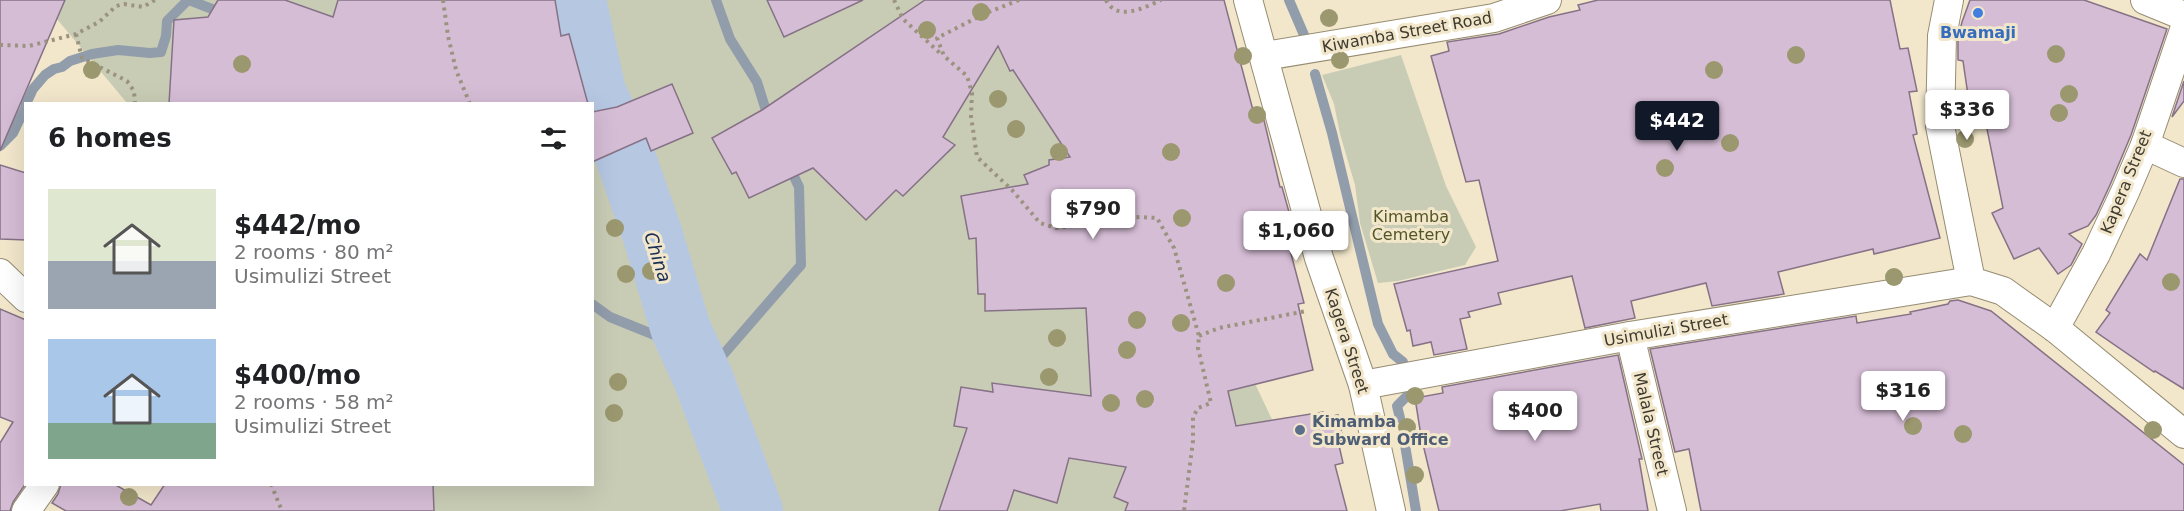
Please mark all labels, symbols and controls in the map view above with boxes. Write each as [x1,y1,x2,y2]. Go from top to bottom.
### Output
marker: Bwamaji [1971,6,1985,20]
street label: Kiwamba Street Road [1321,8,1493,56]
place label: Bwamaji [1940,23,2016,42]
pin: $336 [1931,90,2003,141]
text: $336 [1939,97,1995,121]
pin: $442 [1641,101,1713,152]
text: $442 [1649,108,1705,132]
icon: filters [537,122,570,155]
text: 6 homes [48,123,172,153]
street label: Kapera Street [2097,127,2155,237]
pin: $790 [1057,189,1129,240]
text: $790 [1065,196,1121,220]
park label: Kimamba Cemetery [1372,207,1450,244]
text: $442/mo [234,210,361,240]
pin: $1,060 [1247,211,1345,262]
icon: home [96,213,168,285]
text: $1,060 [1257,218,1335,242]
water label: China [640,229,676,285]
text: 2 rooms · 80 m² [234,240,394,264]
text: Usimulizi Street [234,264,391,288]
street label: Kagera Street [1321,286,1373,396]
street label: Usimulizi Street [1602,310,1730,350]
text: $400/mo [234,360,361,390]
icon: home [96,363,168,435]
street label: Malala Street [1630,370,1672,478]
pin: $316 [1867,371,1939,422]
text: $316 [1875,378,1931,402]
text: 2 rooms · 58 m² [234,390,394,414]
pin: $400 [1499,391,1571,442]
text: $400 [1507,398,1563,422]
place label: Kimamba Subward Office [1312,412,1449,449]
text: Usimulizi Street [234,414,391,438]
marker: Kimamba Subward Office [1293,423,1307,437]

